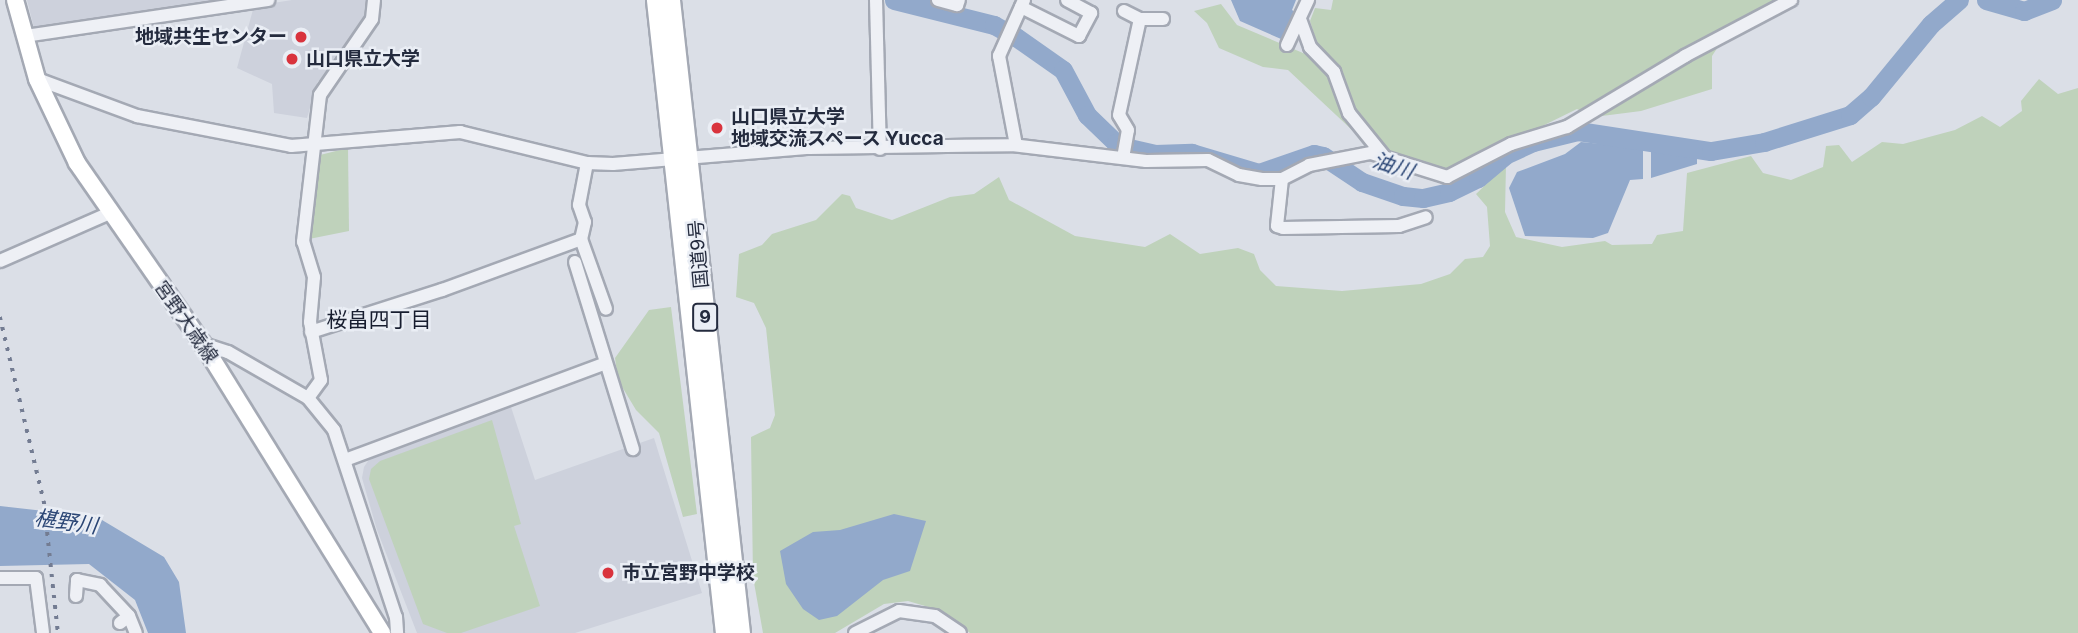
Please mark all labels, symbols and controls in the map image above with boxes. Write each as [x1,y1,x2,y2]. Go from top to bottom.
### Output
place label: 地域共生センター [135,26,287,48]
marker: 地域共生センター [293,29,309,45]
place label: 山口県立大学 [306,48,420,70]
marker: 山口県立大学 [284,51,300,67]
place label: 山口県立大学 地域交流スペース Yucca [731,106,946,150]
marker: 山口県立大学 地域交流スペース Yucca [709,120,725,136]
water label: 油川 [1369,148,1417,184]
street label: 国道9号 [685,219,713,289]
street label: 宮野大歳線 [149,277,223,367]
road number: 9 [691,302,719,332]
district label: 桜畠四丁目 [327,307,431,333]
water label: 椹野川 [33,505,99,539]
place label: 市立宮野中学校 [622,562,755,584]
marker: 市立宮野中学校 [600,565,616,581]

